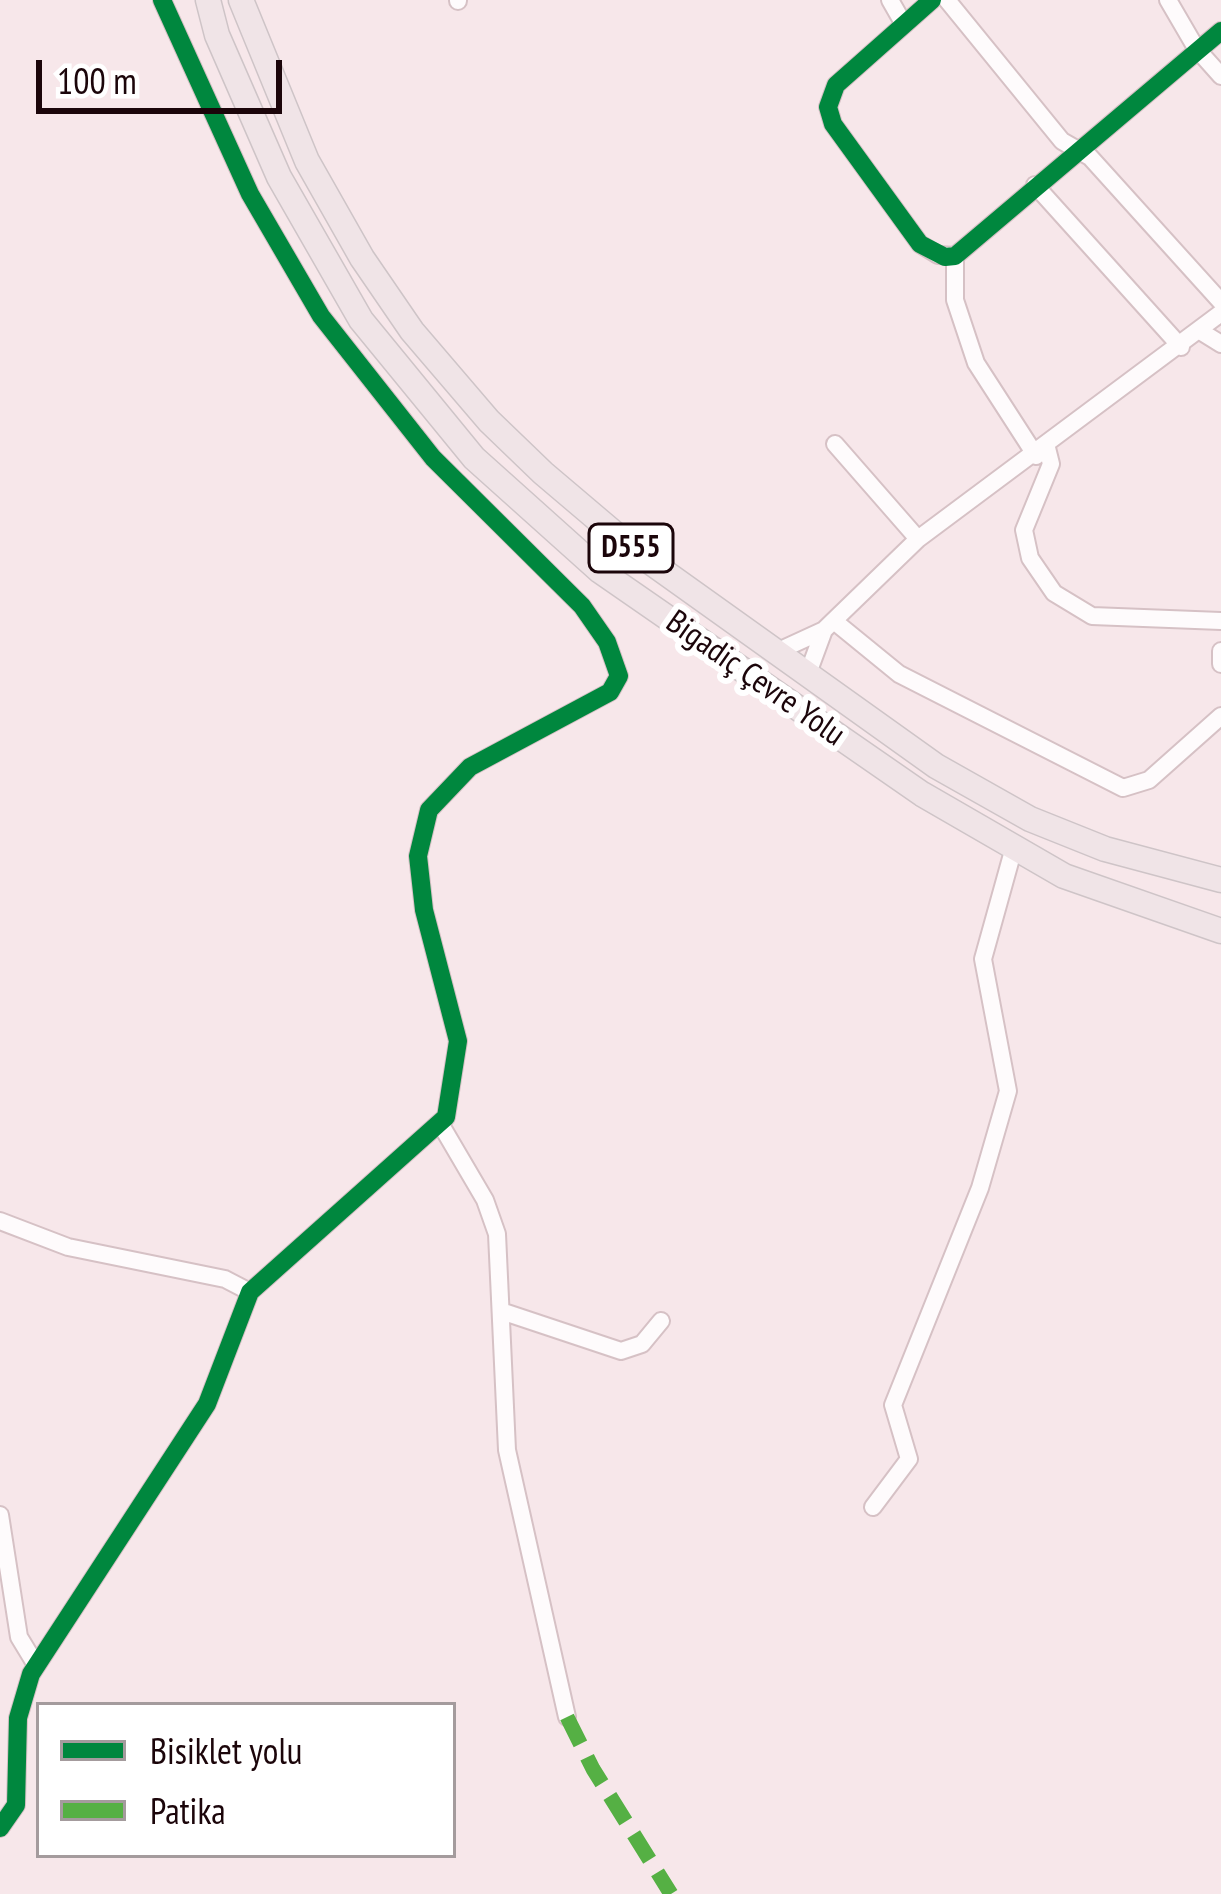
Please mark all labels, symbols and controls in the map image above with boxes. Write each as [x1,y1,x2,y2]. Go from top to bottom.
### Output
scale bar [42,36,288,110]
text: 100 m [57,57,137,104]
road number: D555 [589,524,673,572]
street label: Bigadiç Çevre Yolu [658,603,852,755]
legend [36,1702,456,1858]
text: Bisiklet yolu [150,1727,302,1774]
text: Patika [150,1787,226,1834]

